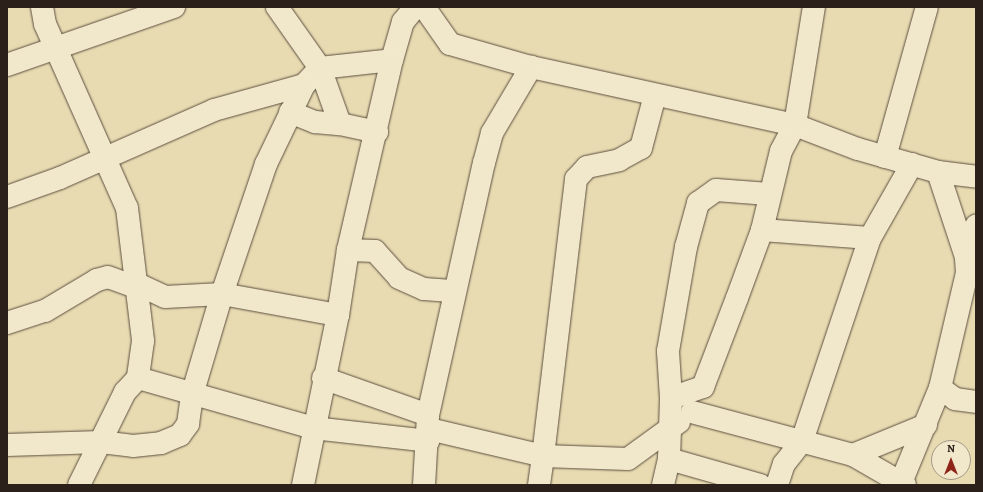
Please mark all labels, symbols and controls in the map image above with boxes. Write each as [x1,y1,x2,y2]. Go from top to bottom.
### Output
north arrow [931,440,971,480]
text: N [947,441,955,456]

